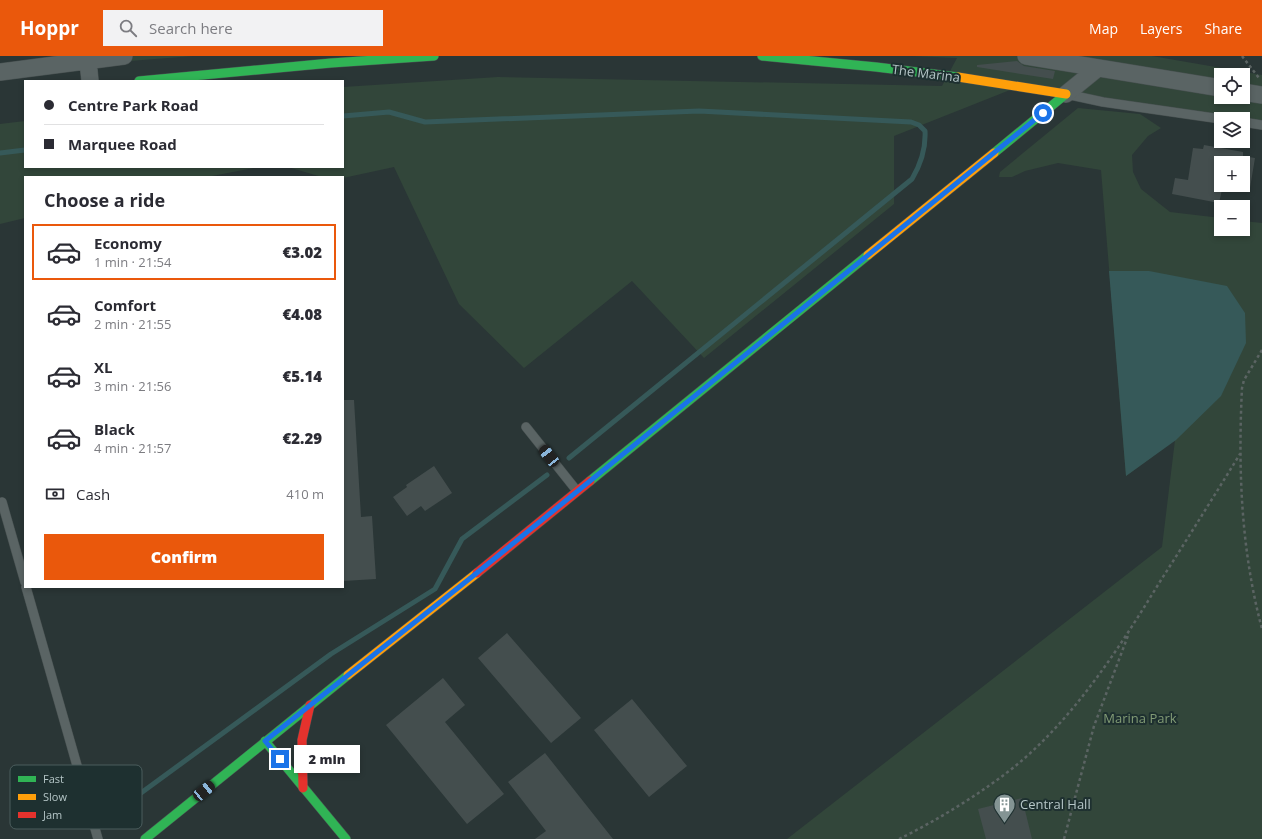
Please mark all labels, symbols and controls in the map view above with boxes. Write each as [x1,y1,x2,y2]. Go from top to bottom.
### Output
search box [103,10,383,46]
text: Hoppr [20,15,79,41]
icon: search [117,17,139,39]
text: Search here [149,18,233,38]
text: Map [1089,19,1118,38]
text: Layers [1140,19,1182,38]
text: Share [1204,19,1242,38]
street label: The Marina [891,60,961,86]
map controls [1214,68,1250,236]
button: locate [1214,68,1250,104]
text: Centre Park Road [68,95,199,115]
route start [1034,104,1052,122]
button: layers [1214,112,1250,148]
text: Marquee Road [68,134,177,154]
button: + [1214,156,1250,192]
text: Choose a ride [44,188,165,212]
button: − [1214,200,1250,236]
text: Economy [94,233,162,253]
icon: car [46,234,82,270]
text: €3.02 [283,242,322,262]
text: 1 min · 21:54 [94,253,171,271]
text: Comfort [94,295,156,315]
icon: car [46,296,82,332]
text: €4.08 [283,304,322,324]
text: 2 min · 21:55 [94,315,171,333]
text: XL [94,357,112,377]
icon: car [46,358,82,394]
text: €5.14 [283,366,322,386]
text: 3 min · 21:56 [94,377,171,395]
text: Black [94,419,135,439]
icon: car [46,420,82,456]
text: €2.29 [283,428,322,448]
text: 4 min · 21:57 [94,439,171,457]
car [537,443,561,469]
icon: cash [44,483,66,505]
text: Cash [76,484,110,504]
text: 410 m [286,485,324,503]
button: Confirm [44,534,324,580]
park label: Marina Park [1103,709,1177,727]
callout: 2 min [294,745,360,773]
route end [271,750,289,768]
text: 2 min [309,750,345,768]
legend [10,765,142,829]
text: Fast [43,771,64,786]
car [191,779,217,803]
text: Slow [43,789,67,804]
building icon: Central Hall [992,791,1018,824]
place label: Central Hall [1020,795,1091,813]
text: Jam [42,807,62,822]

